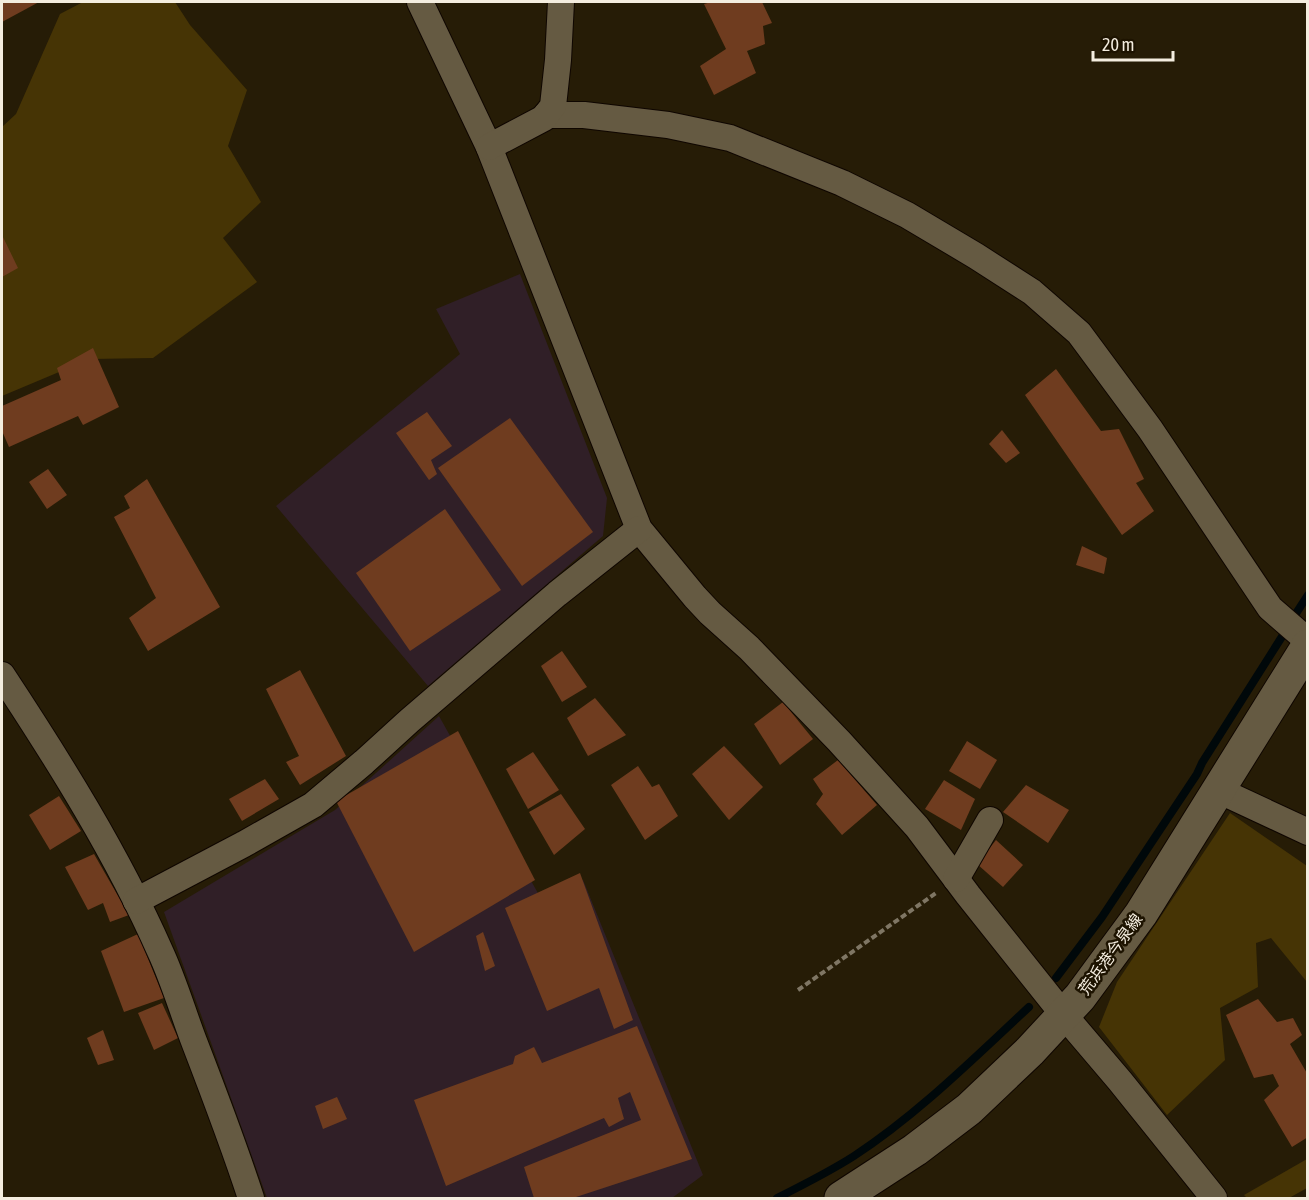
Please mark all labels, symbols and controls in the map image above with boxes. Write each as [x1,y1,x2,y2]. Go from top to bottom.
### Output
scale bar [1093,24,1172,62]
text: 20 m [1102,34,1134,55]
street label: 荒浜港今泉線 [1075,910,1145,998]

